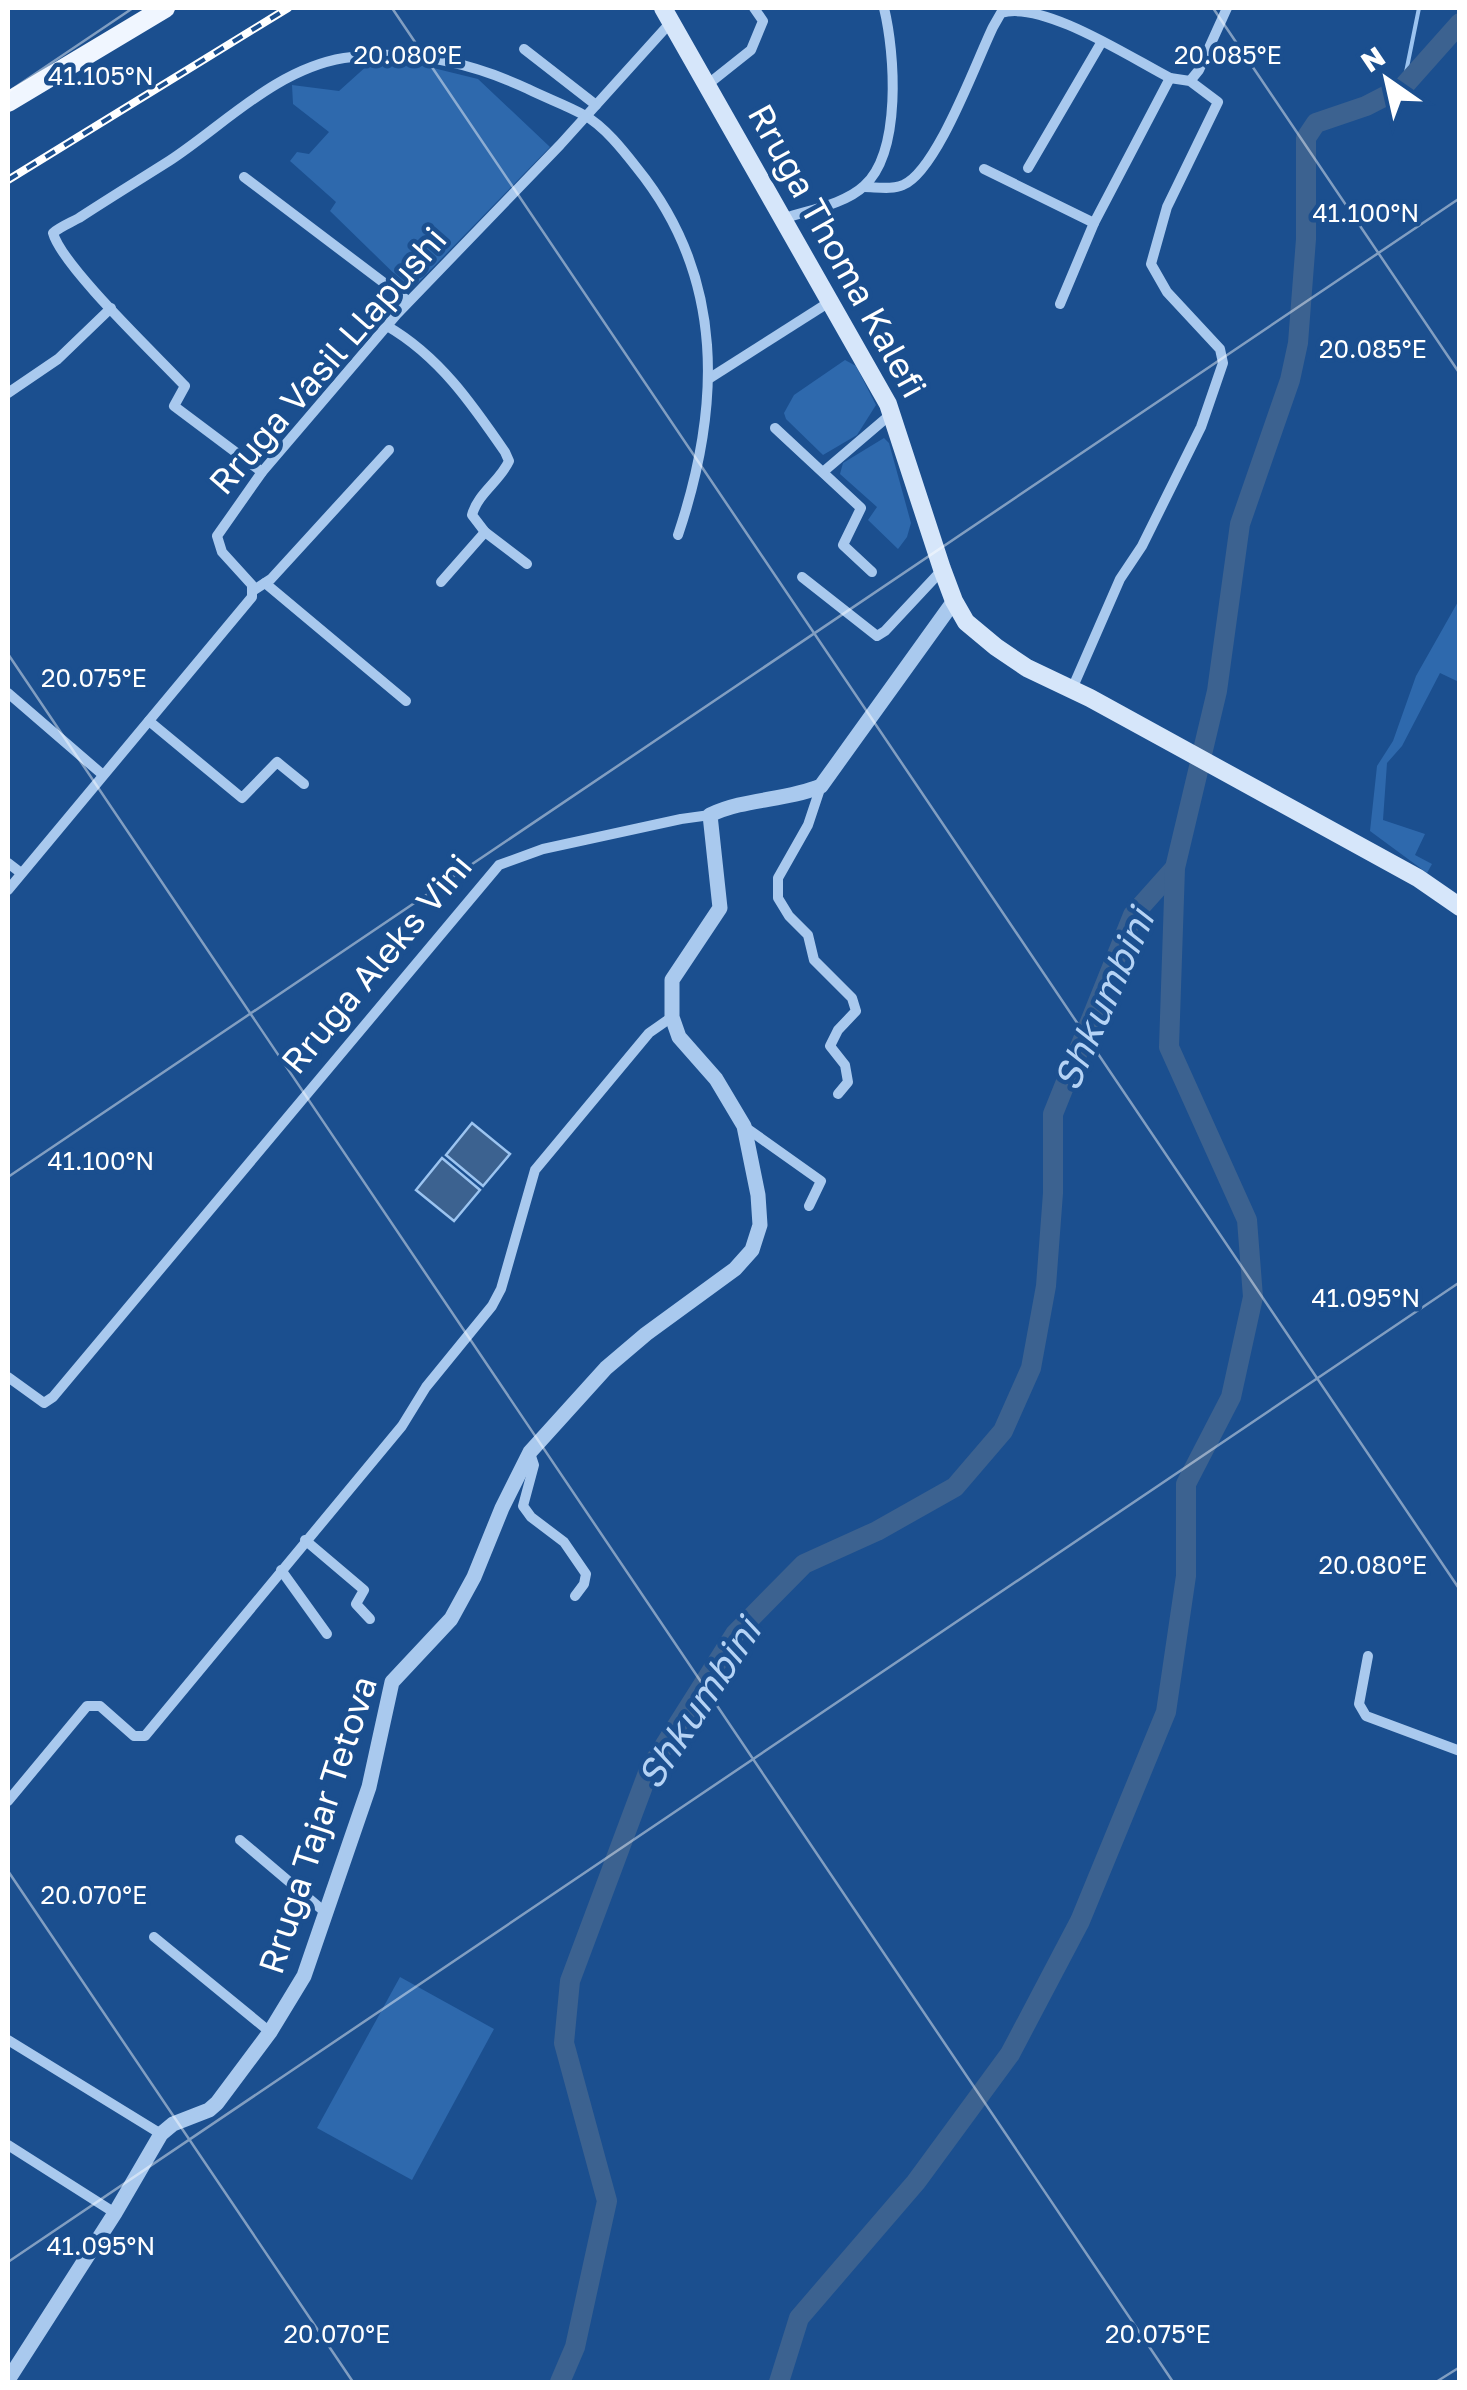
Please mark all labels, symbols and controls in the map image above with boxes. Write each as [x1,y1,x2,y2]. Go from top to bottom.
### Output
north arrow [1337,30,1437,130]
text: 20.080°E [354,39,462,70]
text: 20.085°E [1174,39,1282,70]
text: N [1355,39,1391,78]
text: 41.105°N [48,60,154,91]
street label: Rruga Thoma Kalefi [740,96,936,405]
text: 41.100°N [1313,197,1419,228]
street label: Rruga Vasil Llapushi [200,218,455,503]
text: 20.085°E [1319,333,1427,364]
text: 20.075°E [41,662,147,693]
street label: Rruga Aleks Vini [272,845,480,1082]
water label: Shkumbini [1043,899,1164,1097]
text: 41.100°N [48,1145,154,1176]
text: 41.095°N [1312,1282,1420,1313]
text: 20.080°E [1319,1549,1427,1580]
water label: Shkumbini [626,1607,771,1796]
street label: Rruga Tajar Tetova [249,1671,385,1979]
text: 20.070°E [41,1879,147,1910]
text: 41.095°N [47,2230,155,2261]
text: 20.070°E [284,2318,390,2349]
text: 20.075°E [1105,2318,1211,2349]

